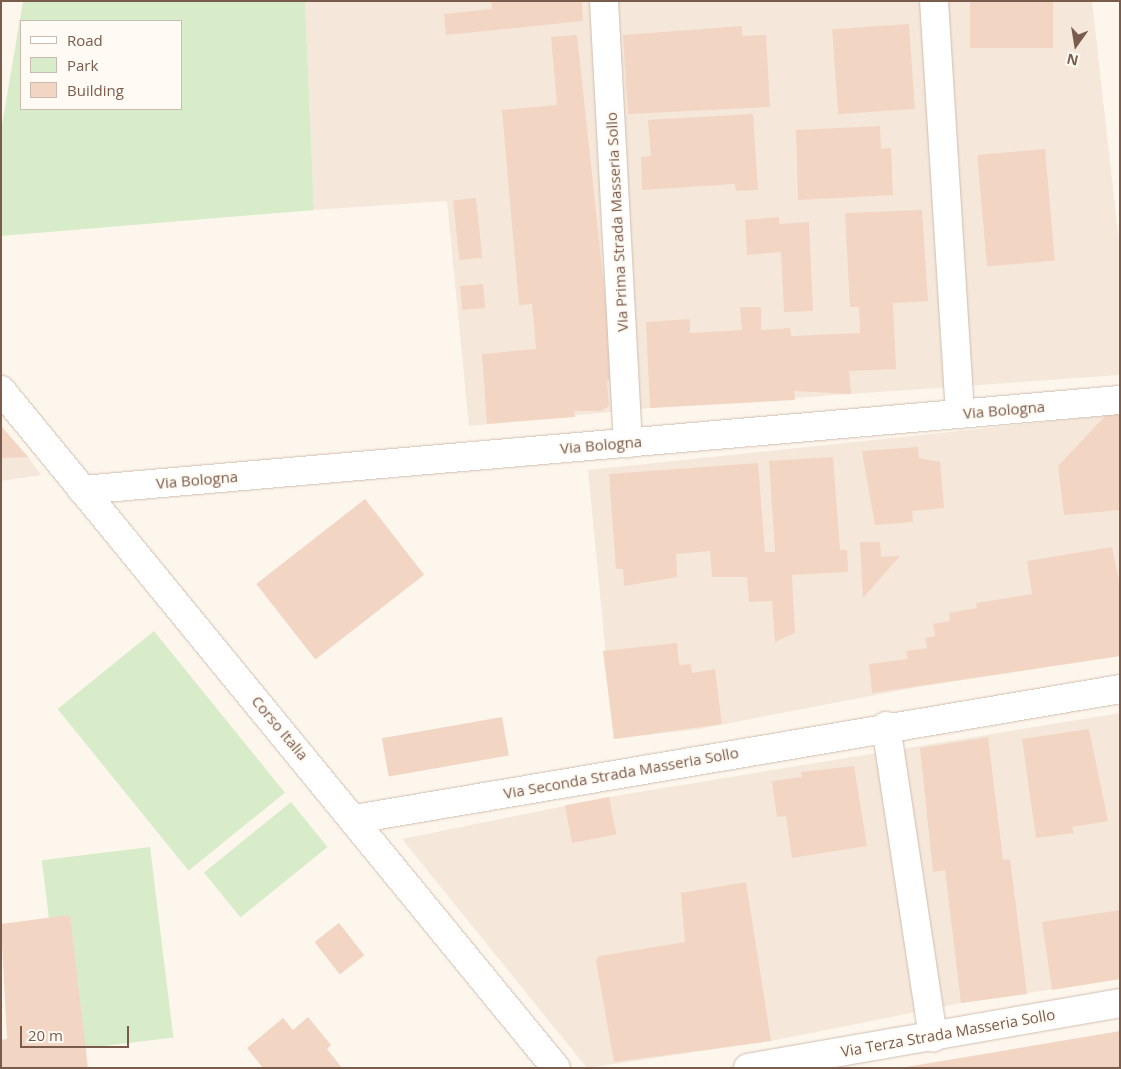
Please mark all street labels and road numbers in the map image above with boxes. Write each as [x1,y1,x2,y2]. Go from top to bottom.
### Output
street label: Via Prima Strada Masseria Sollo [602,112,632,332]
street label: Via Bologna [962,397,1046,423]
street label: Via Bologna [559,432,643,458]
street label: Via Bologna [155,467,239,493]
street label: Corso Italia [248,692,312,764]
street label: Via Seconda Strada Masseria Sollo [502,743,740,803]
street label: Via Terza Strada Masseria Sollo [840,1005,1056,1061]

